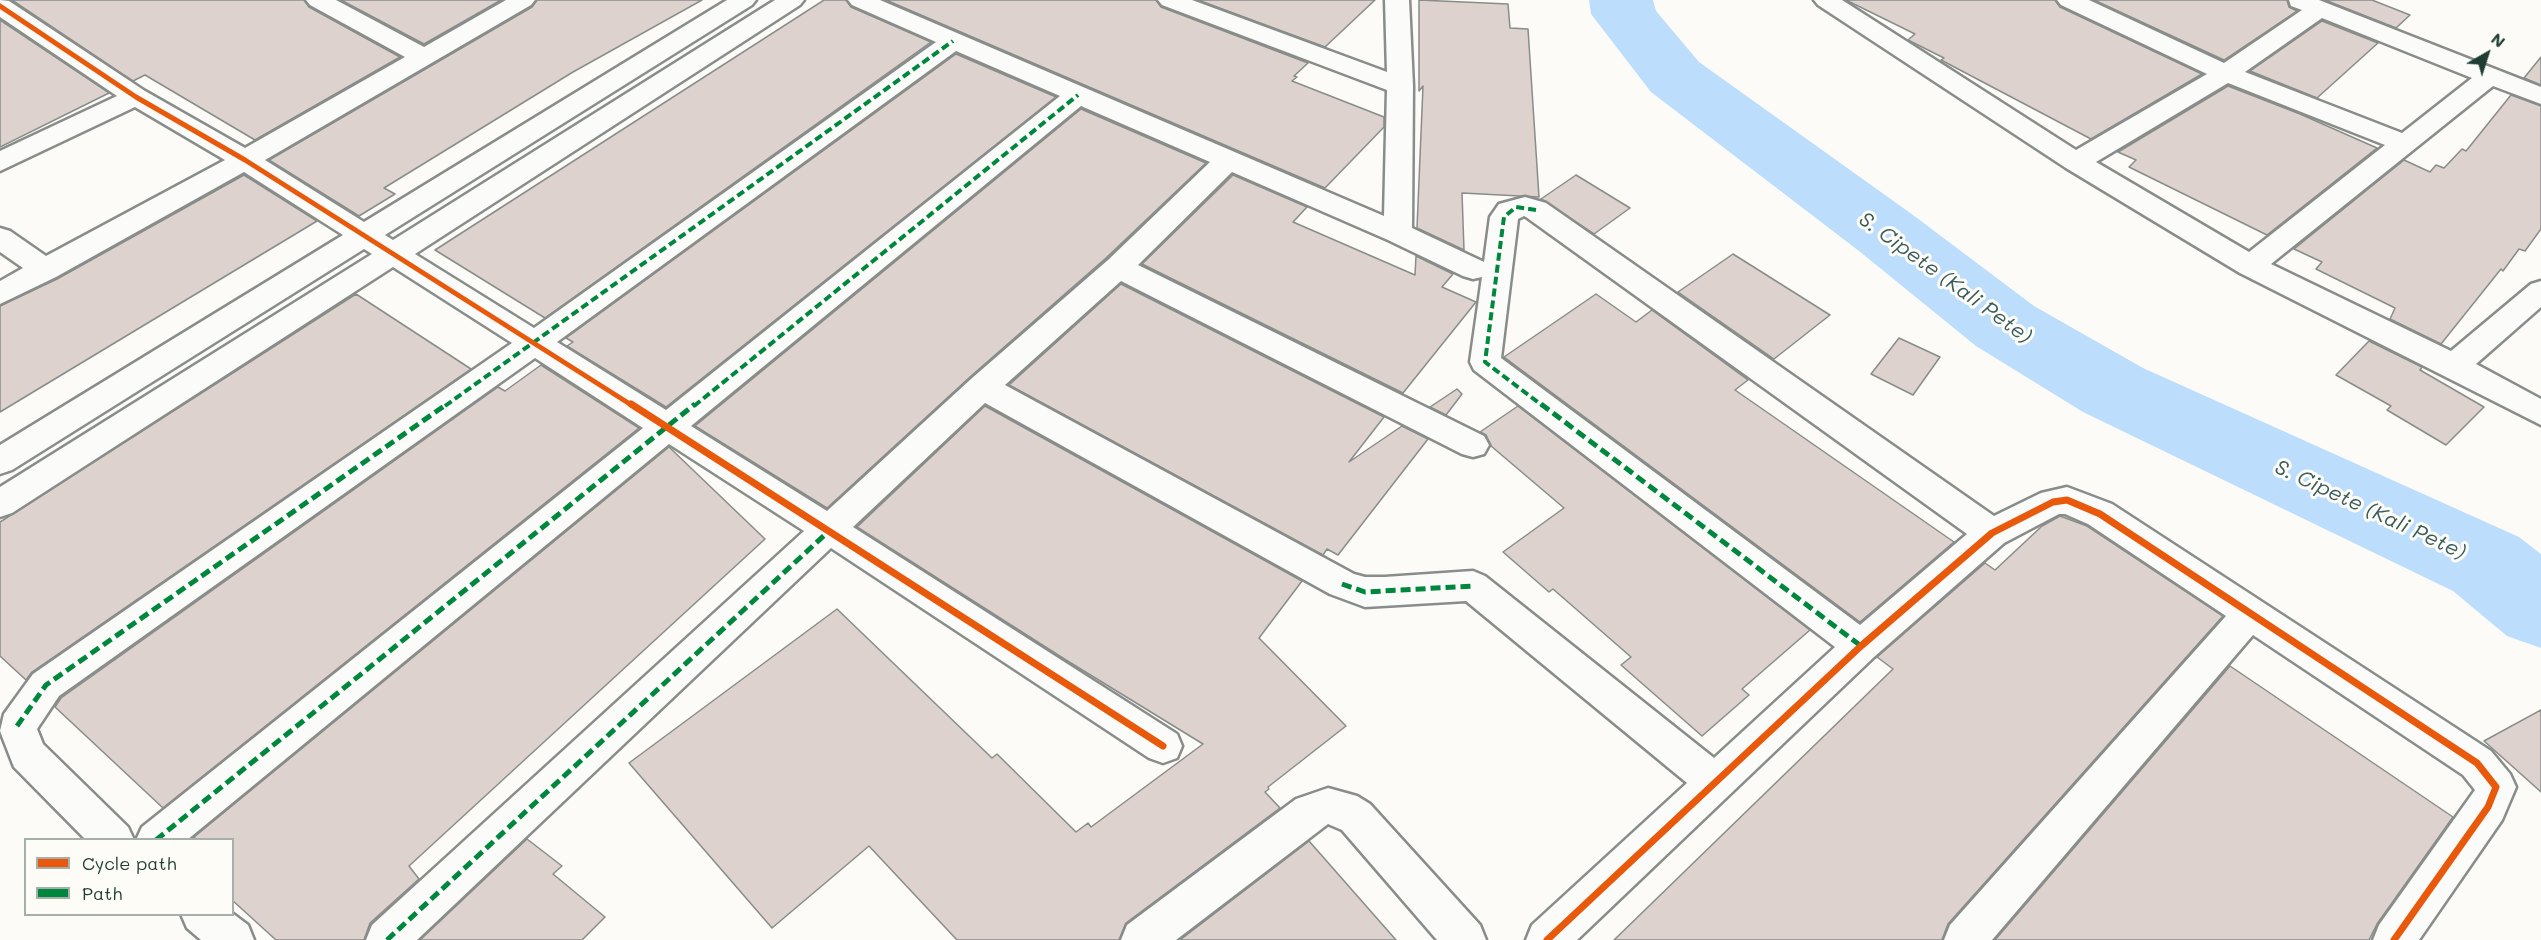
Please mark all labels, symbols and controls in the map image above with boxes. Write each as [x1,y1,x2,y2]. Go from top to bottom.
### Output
north arrow [2457,24,2517,84]
text: N [2487,28,2510,52]
water label: S. Cipete (Kali Pete) [1854,207,2036,349]
water label: S. Cipete (Kali Pete) [2271,455,2469,565]
legend [24,838,234,916]
text: Cycle path [82,851,177,875]
text: Path [82,881,122,905]

